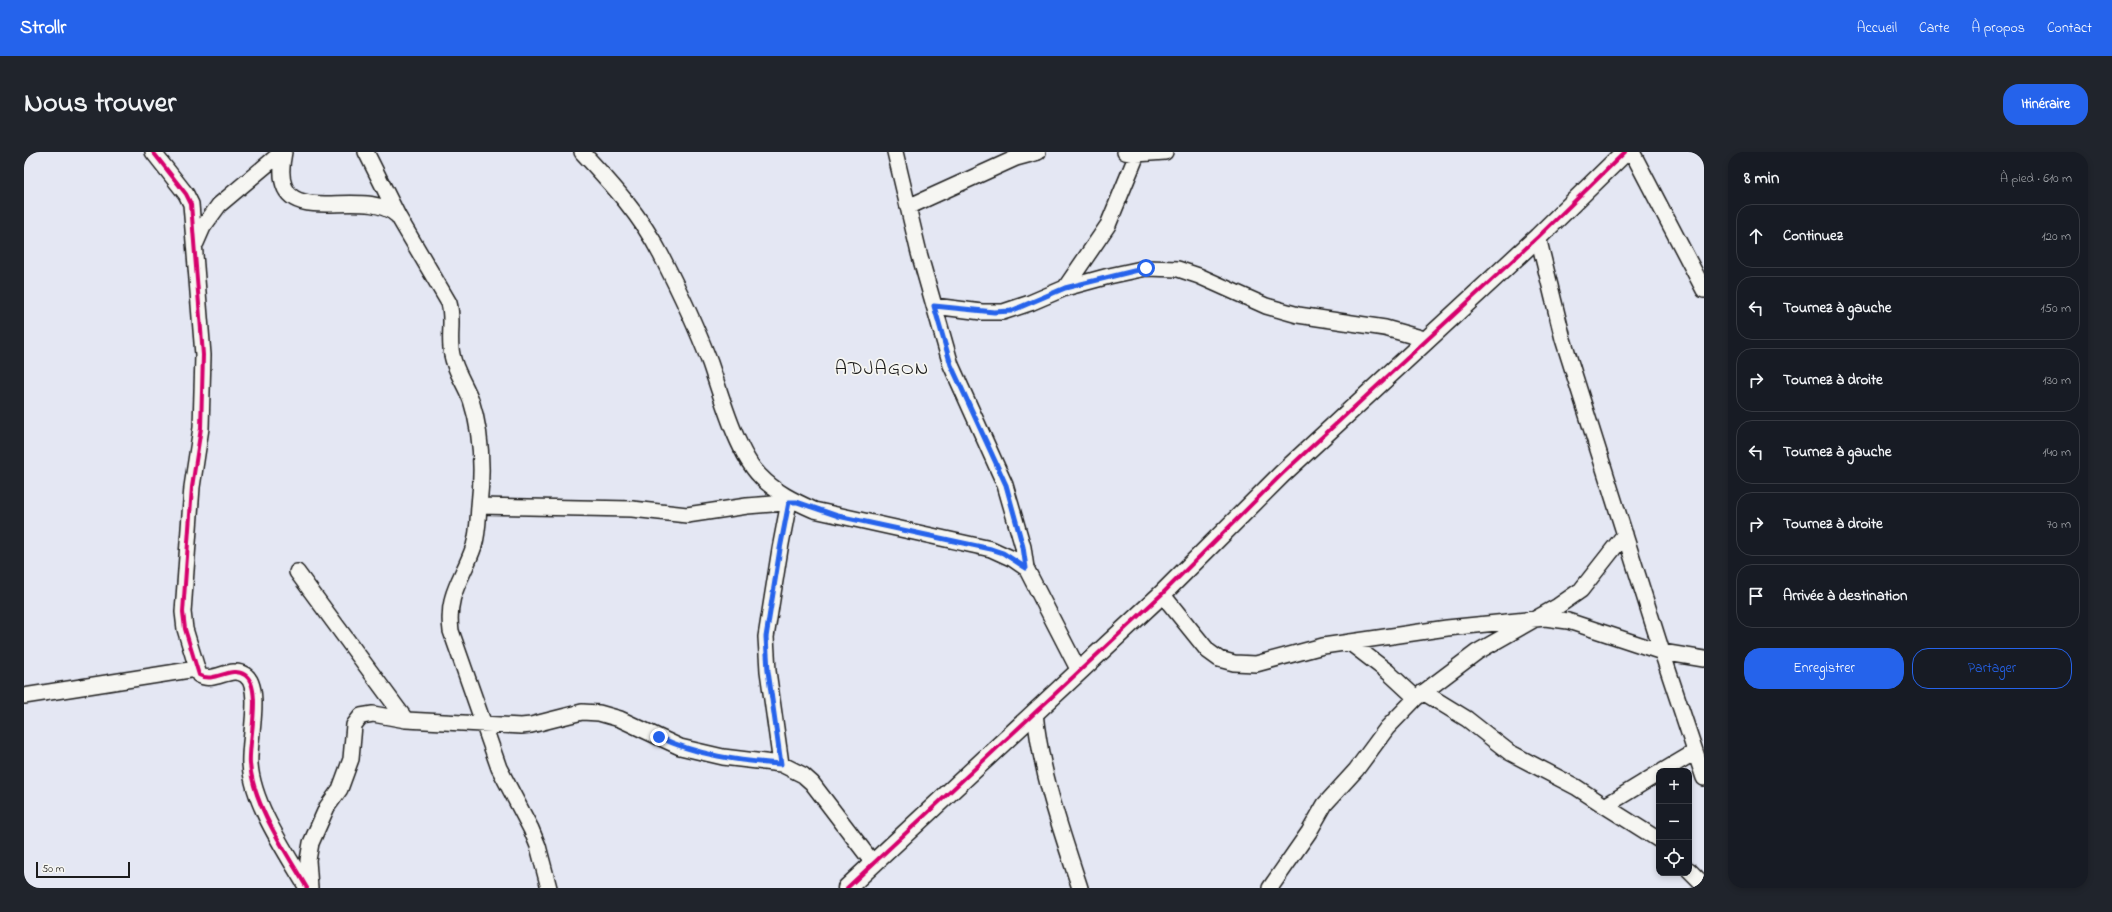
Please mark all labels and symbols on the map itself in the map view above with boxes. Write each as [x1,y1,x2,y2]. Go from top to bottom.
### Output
route start [1137,259,1155,277]
district label: ADJAGON [835,355,929,384]
route end [650,728,668,746]
scale bar [36,860,130,879]

